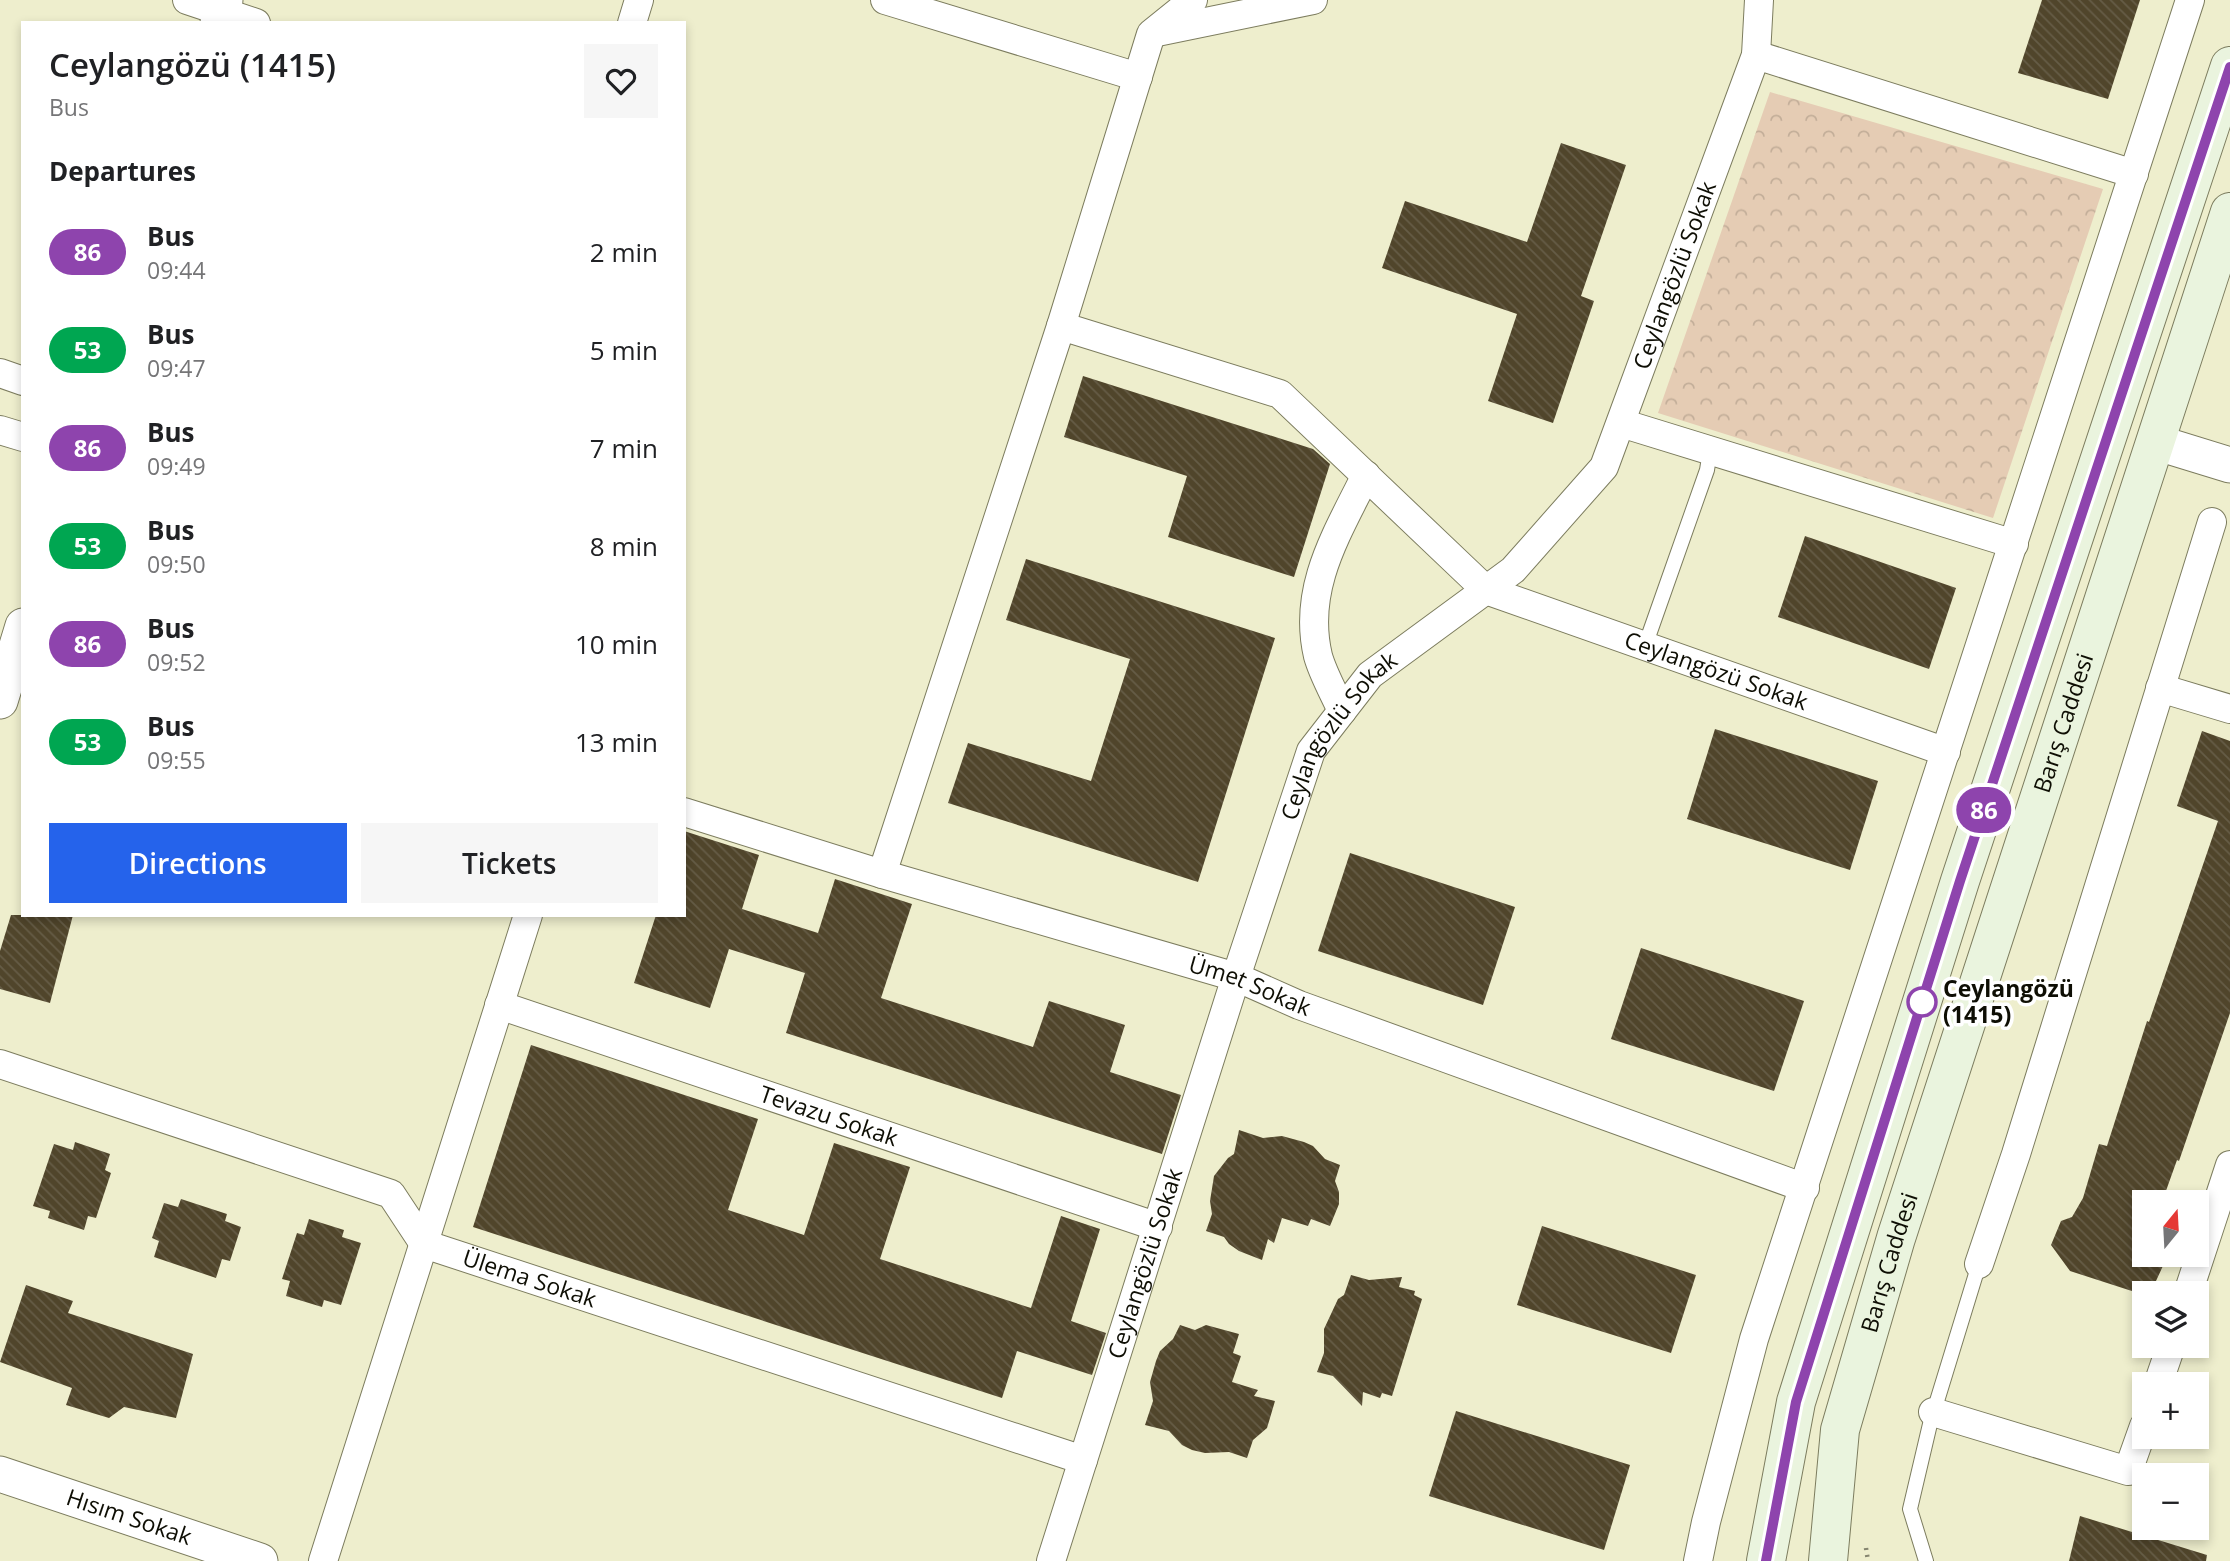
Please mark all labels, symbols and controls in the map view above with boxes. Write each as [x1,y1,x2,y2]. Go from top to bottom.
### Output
text: Ceylangözü (1415) [49,42,336,87]
button: heart [584,44,658,118]
text: Bus [49,91,89,123]
text: Departures [49,153,196,189]
street label: Ceylangözlü Sokak [1624,177,1723,374]
text: Bus [147,218,194,254]
text: 2 min [590,234,658,270]
text: 86 [74,235,101,268]
text: 09:44 [147,254,206,286]
text: Bus [147,316,194,352]
text: 5 min [590,332,658,368]
text: 53 [74,333,101,366]
text: 09:47 [147,352,206,384]
text: Bus [147,414,194,450]
text: 7 min [590,430,658,466]
text: 86 [74,431,101,464]
text: 09:49 [147,450,206,482]
text: Bus [147,512,194,548]
text: 8 min [590,528,658,564]
text: 53 [74,529,101,562]
text: 09:50 [147,548,206,580]
text: Bus [147,610,194,646]
street label: Ceylangözü Sokak [1620,623,1812,717]
text: 10 min [575,626,658,662]
text: 86 [74,627,101,660]
street label: Ceylangözlü Sokak [1272,643,1403,824]
text: 09:52 [147,646,206,678]
street label: Barış Caddesi [2025,649,2100,797]
text: Bus [147,708,194,744]
text: 13 min [575,724,658,760]
text: 53 [74,725,101,758]
text: 09:55 [147,744,206,776]
line badge: 86 [1952,787,2016,833]
text: 86 [1970,793,1998,826]
button: Directions [49,823,347,903]
button: Tickets [361,823,658,903]
street label: Ümet Sokak [1185,947,1315,1023]
place label: Ceylangözü (1415) [1943,972,2074,1030]
marker: Ceylangözü (1415) [1907,987,1937,1017]
street label: Tevazu Sokak [756,1077,903,1153]
street label: Ceylangözlü Sokak [1099,1164,1189,1363]
street label: Barış Caddesi [1852,1188,1925,1336]
north arrow [2132,1190,2208,1267]
map controls [2132,1190,2209,1540]
street label: Ülema Sokak [459,1241,601,1314]
button: layers [2132,1281,2209,1358]
button: + [2132,1372,2209,1449]
button: − [2132,1463,2209,1540]
street label: Hısım Sokak [62,1480,196,1552]

